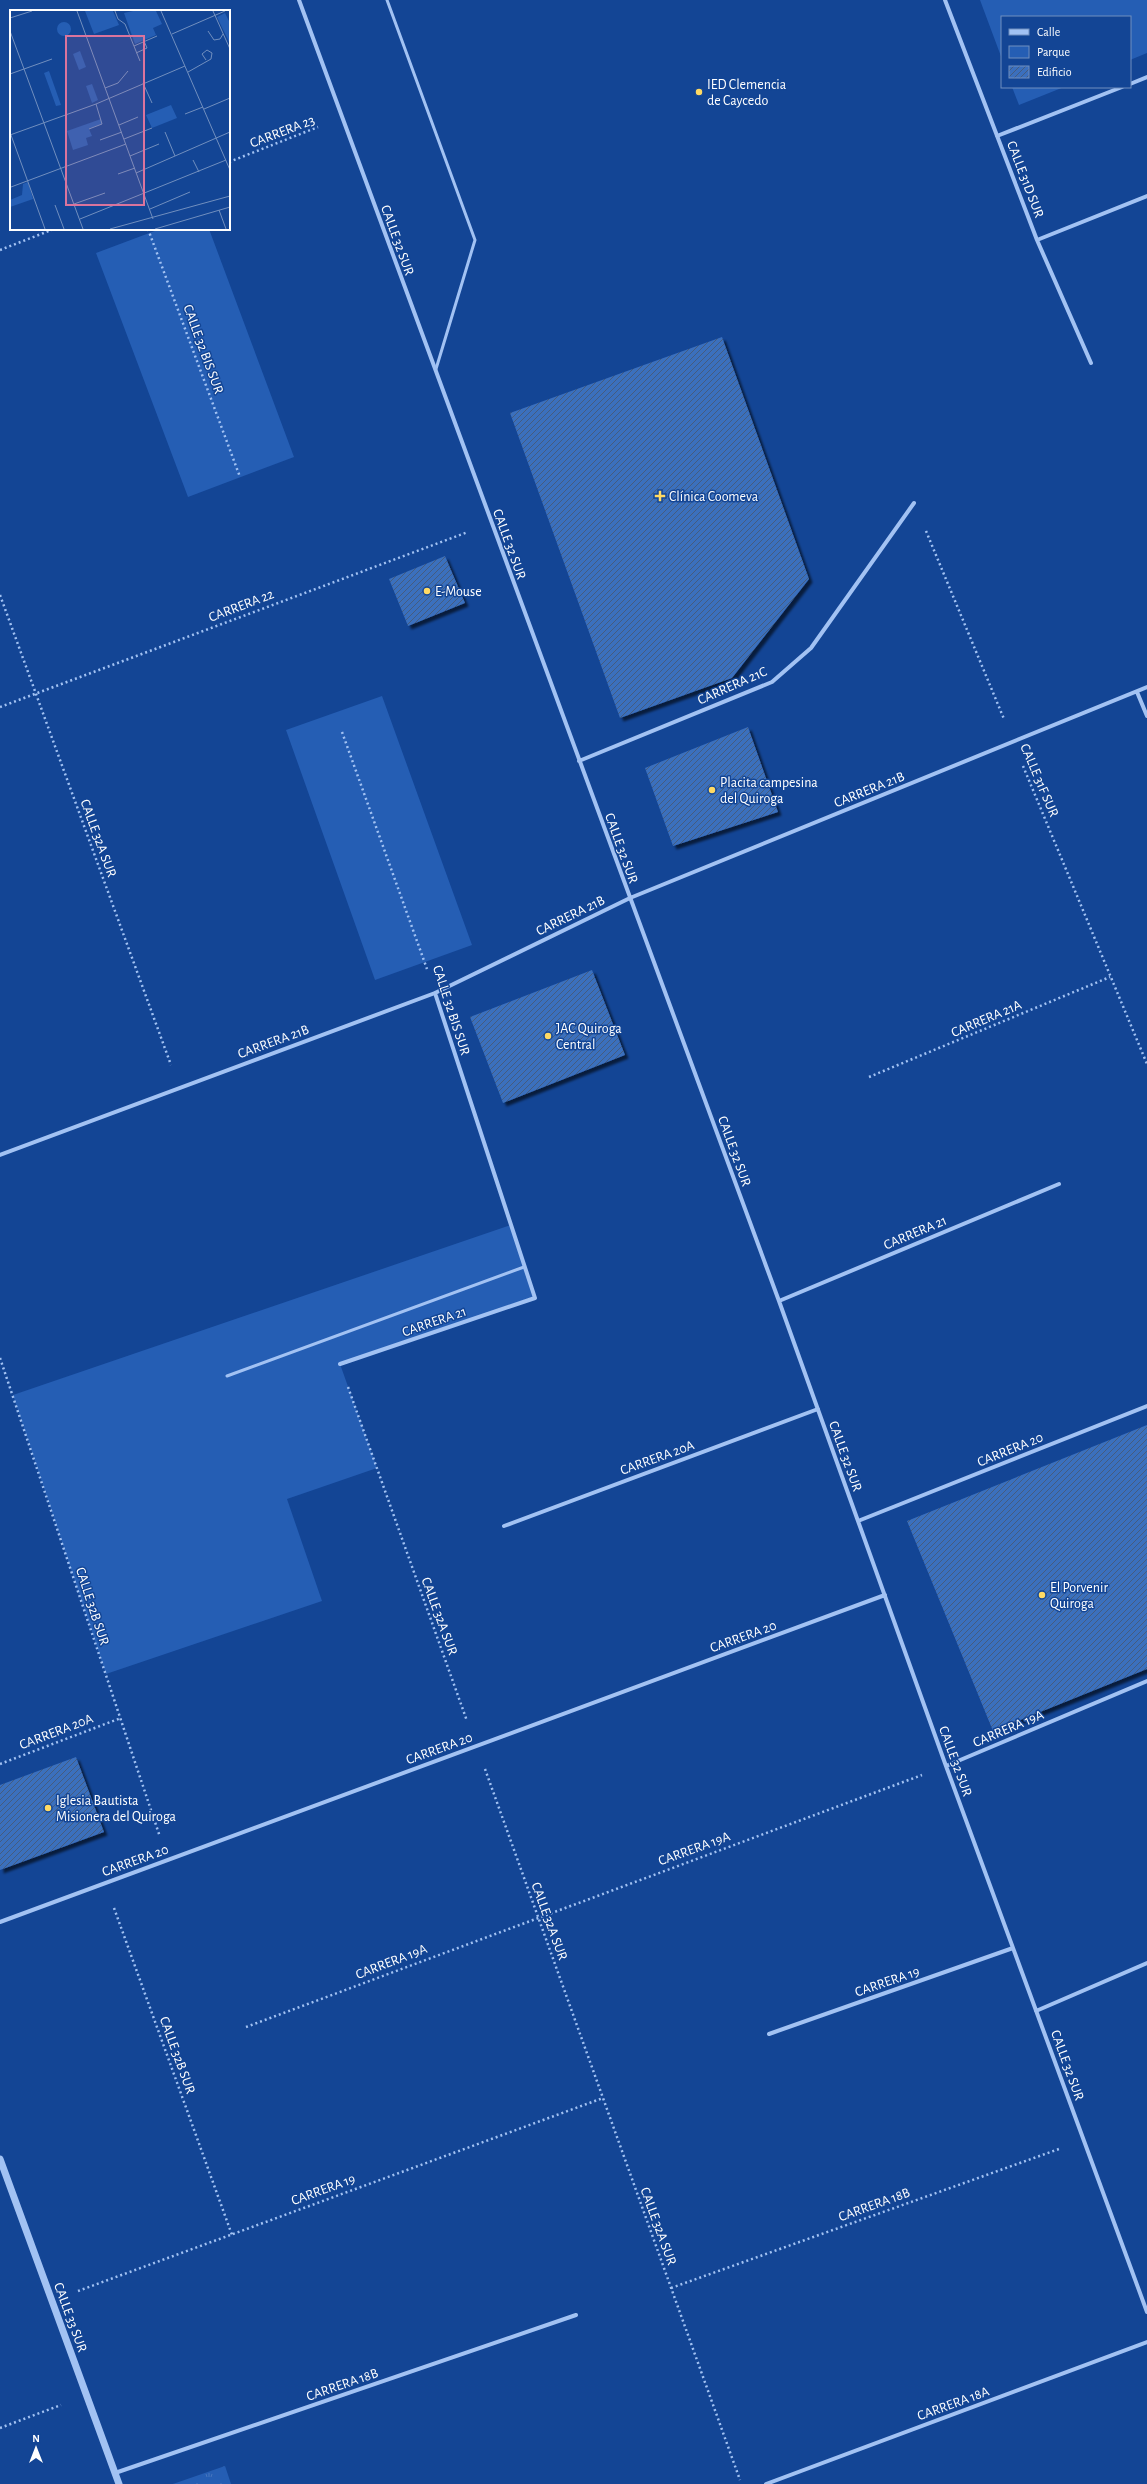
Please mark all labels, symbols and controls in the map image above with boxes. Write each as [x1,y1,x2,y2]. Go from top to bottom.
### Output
inset map [10,10,230,230]
legend [1001,16,1131,88]
text: Calle [1037,26,1060,38]
text: Parque [1037,46,1070,58]
text: Edificio [1037,66,1072,78]
place label: IED Clemencia de Caycedo [707,78,787,108]
marker: IED Clemencia de Caycedo [694,87,704,97]
street label: CARRERA 23 [248,113,317,151]
street label: CALLE 31D SUR [1004,139,1046,220]
street label: CALLE 32 SUR [378,203,416,278]
street label: CALLE 32 BIS SUR [180,303,226,396]
marker: Clínica Coomeva [654,490,666,502]
place label: Clínica Coomeva [669,490,759,504]
street label: CALLE 32 SUR [490,507,528,582]
place label: E-Mouse [435,585,482,599]
marker: E-Mouse [422,586,432,596]
street label: CARRERA 22 [207,587,276,625]
street label: CARRERA 21C [696,664,769,707]
street label: CALLE 31F SUR [1017,742,1061,819]
street label: CARRERA 21B [832,769,907,810]
place label: Placita campesina del Quiroga [720,776,818,806]
marker: Placita campesina del Quiroga [707,785,717,795]
street label: CALLE 32A SUR [77,798,119,879]
street label: CALLE 32 SUR [602,811,640,886]
street label: CARRERA 21B [534,893,607,939]
street label: CALLE 32 BIS SUR [430,964,472,1057]
street label: CARRERA 21A [949,998,1024,1040]
place label: JAC Quiroga Central [556,1022,622,1052]
street label: CARRERA 21B [236,1023,311,1061]
marker: JAC Quiroga Central [543,1031,553,1041]
street label: CALLE 32 SUR [715,1114,753,1189]
street label: CARRERA 21 [882,1213,949,1252]
street label: CARRERA 21 [400,1304,468,1339]
street label: CALLE 32 SUR [826,1419,864,1494]
street label: CARRERA 20 [975,1430,1045,1469]
street label: CARRERA 20A [618,1438,696,1478]
street label: CALLE 32B SUR [73,1566,111,1647]
street label: CALLE 32A SUR [418,1576,460,1657]
place label: El Porvenir Quiroga [1050,1581,1108,1611]
marker: El Porvenir Quiroga [1037,1590,1047,1600]
street label: CARRERA 20 [708,1618,778,1655]
street label: CARRERA 19A [971,1708,1046,1750]
street label: CARRERA 20A [18,1711,95,1752]
street label: CALLE 32 SUR [936,1724,974,1799]
street label: CARRERA 20 [404,1730,474,1767]
place label: Iglesia Bautista Misionera del Quiroga [56,1794,177,1824]
marker: Iglesia Bautista Misionera del Quiroga [43,1803,53,1813]
street label: CARRERA 19A [657,1829,732,1868]
street label: CARRERA 20 [100,1842,170,1879]
street label: CALLE 32A SUR [528,1881,570,1962]
street label: CARRERA 19A [354,1942,429,1982]
street label: CARRERA 19 [853,1964,921,2000]
street label: CALLE 32B SUR [157,2015,198,2096]
street label: CALLE 32 SUR [1048,2028,1086,2103]
street label: CARRERA 19 [289,2172,357,2208]
street label: CALLE 32A SUR [637,2186,679,2267]
street label: CARRERA 18B [837,2186,912,2224]
street label: CALLE 33 SUR [51,2281,89,2354]
street label: CARRERA 18B [305,2366,380,2404]
street label: CARRERA 18A [916,2384,991,2423]
north arrow [16,2428,56,2468]
text: N [32,2433,40,2444]

